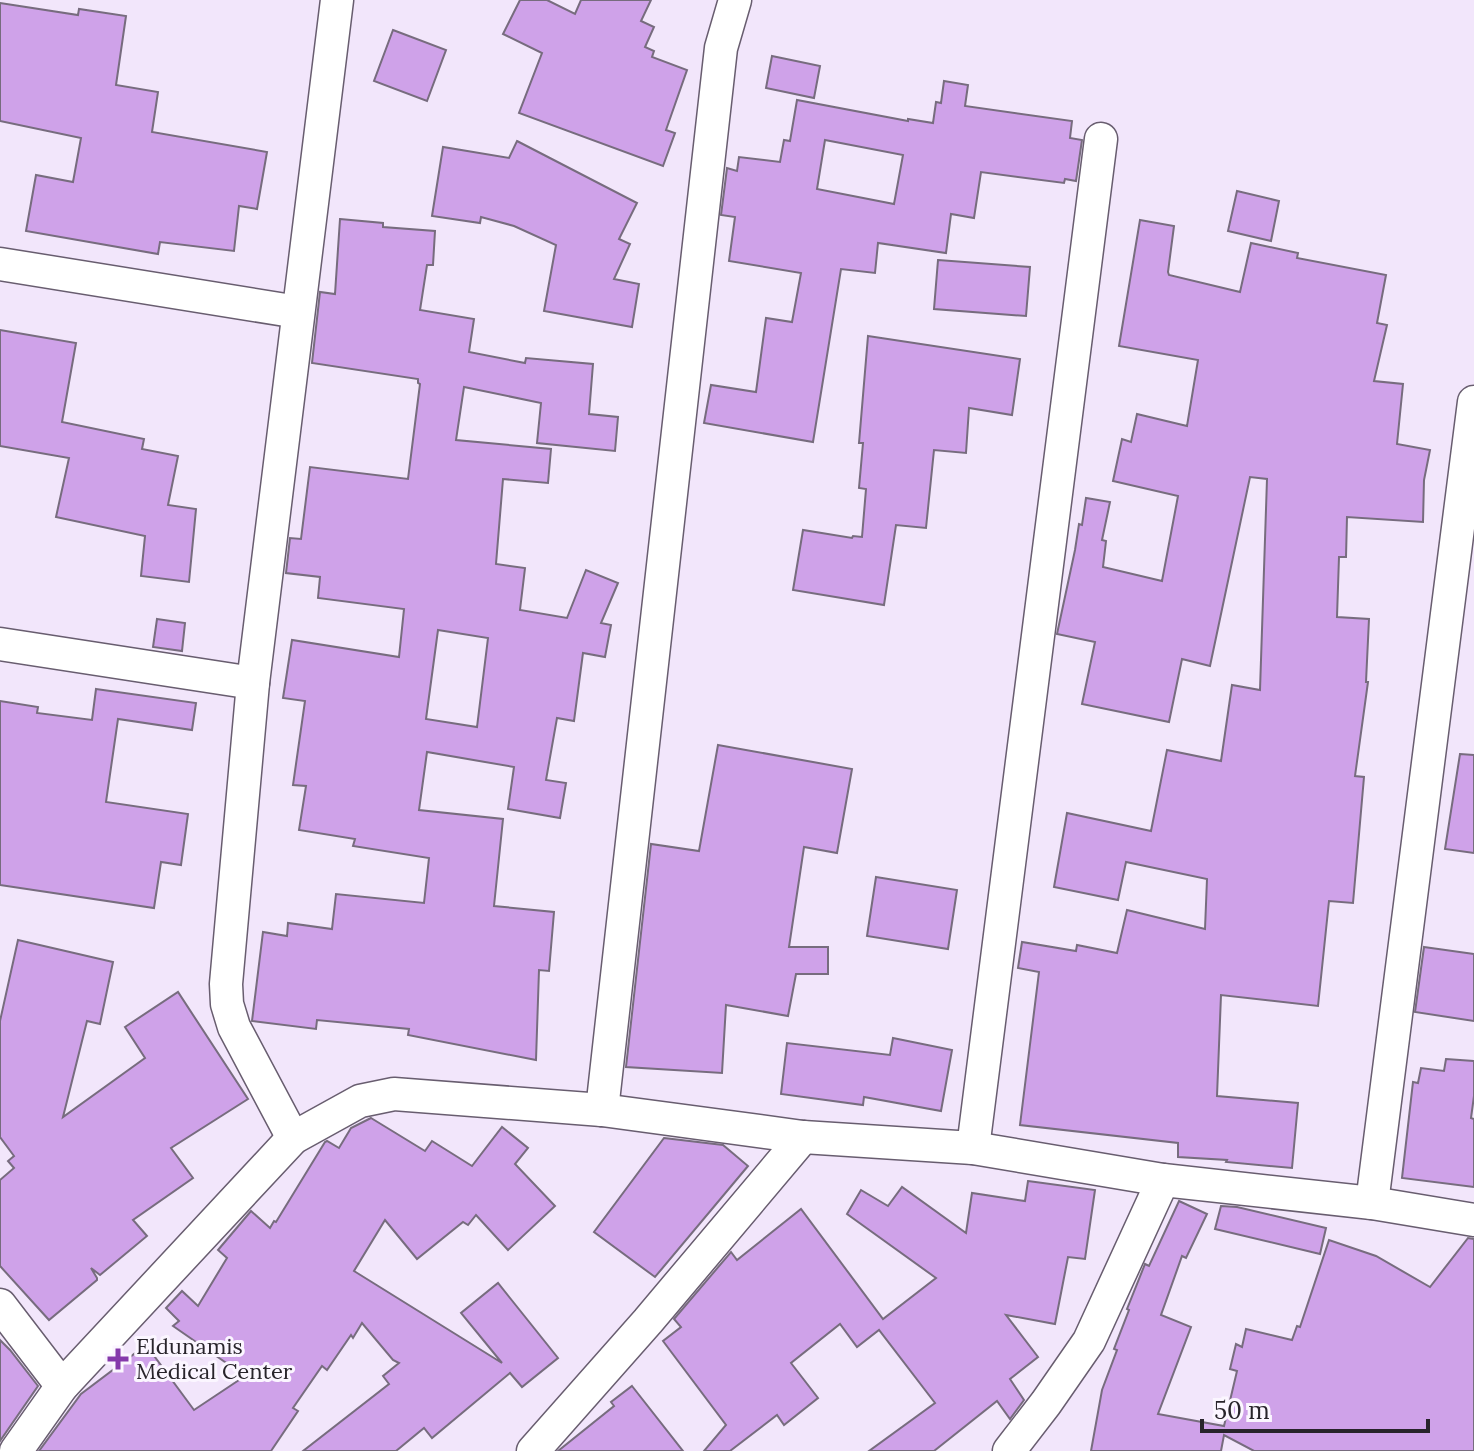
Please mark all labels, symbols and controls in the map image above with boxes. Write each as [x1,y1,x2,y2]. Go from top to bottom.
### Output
place label: Eldunamis Medical Center [136,1332,293,1385]
marker: Eldunamis Medical Center [107,1348,129,1370]
scale bar [1202,1383,1428,1433]
text: 50 m [1214,1395,1270,1426]

